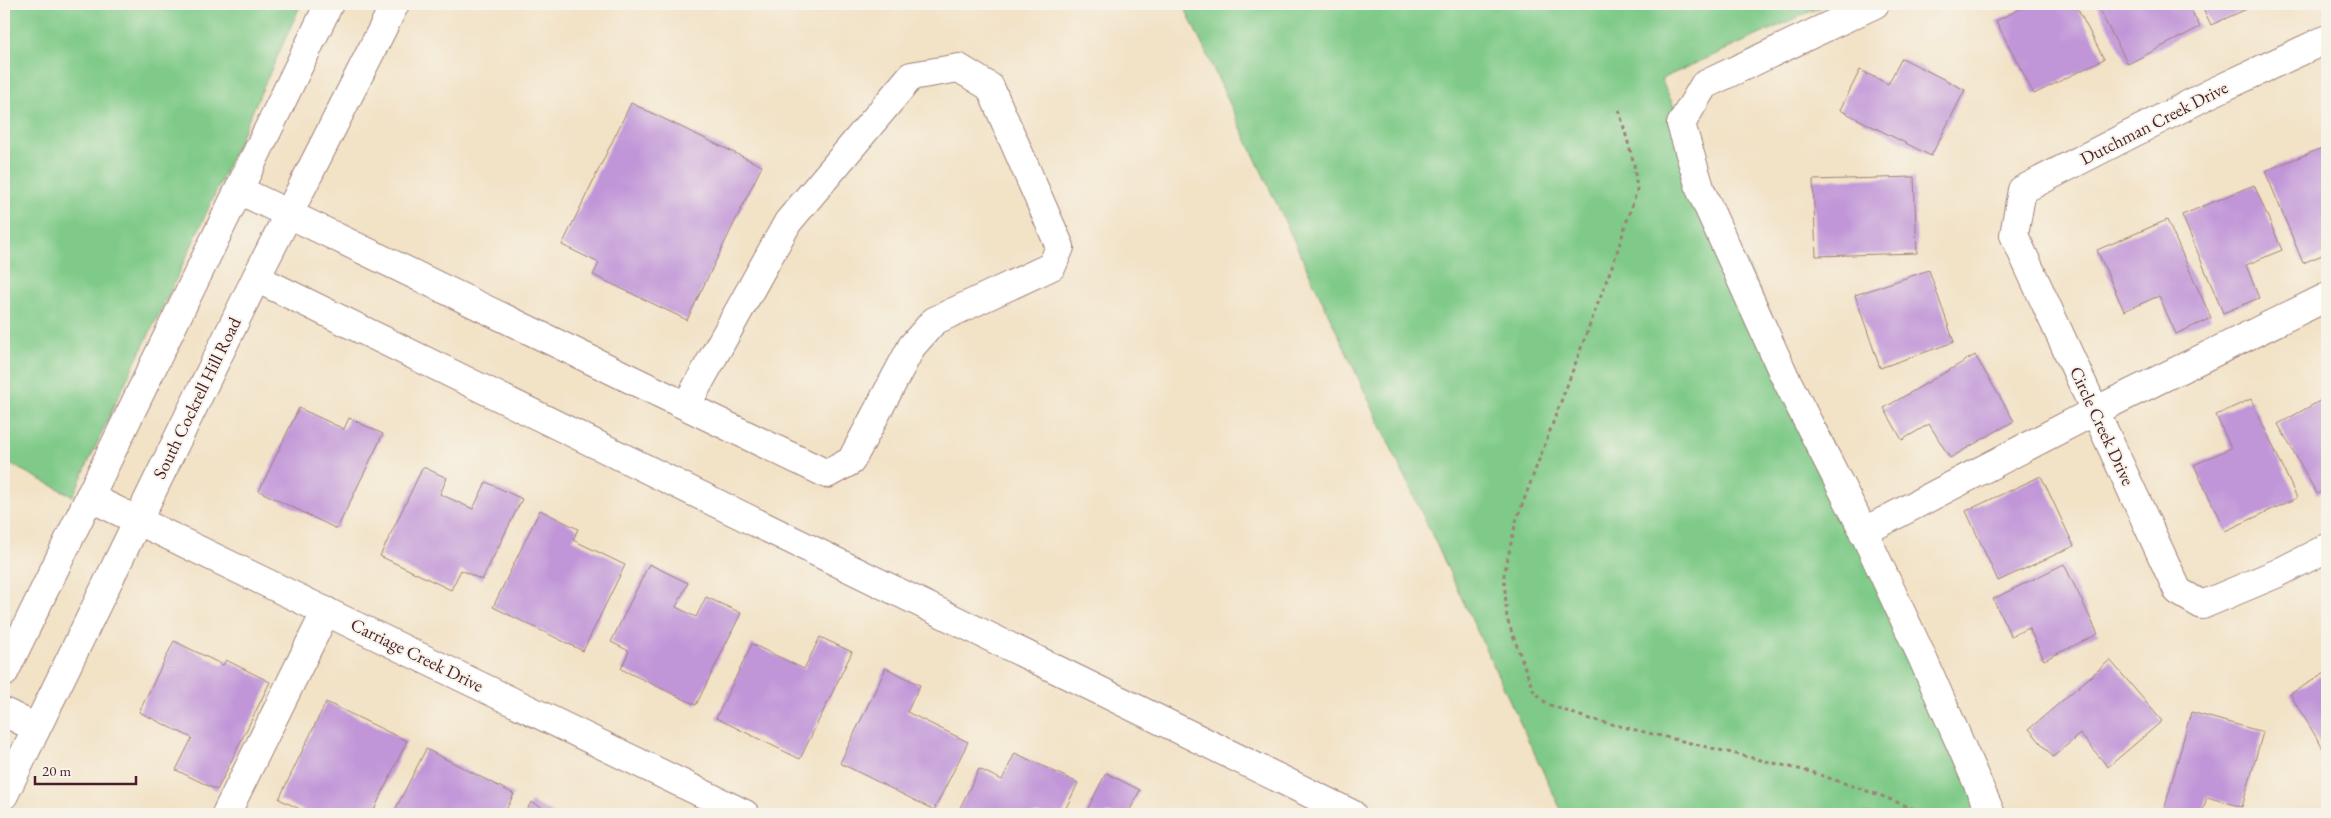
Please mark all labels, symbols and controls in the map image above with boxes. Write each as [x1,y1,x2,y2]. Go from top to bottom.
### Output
street label: Dutchman Creek Drive [2076,75,2231,170]
street label: South Cockrell Hill Road [147,312,246,482]
street label: Circle Creek Drive [2065,363,2140,489]
street label: Carriage Creek Drive [347,612,488,697]
scale bar [35,753,136,785]
text: 20 m [42,761,71,780]

